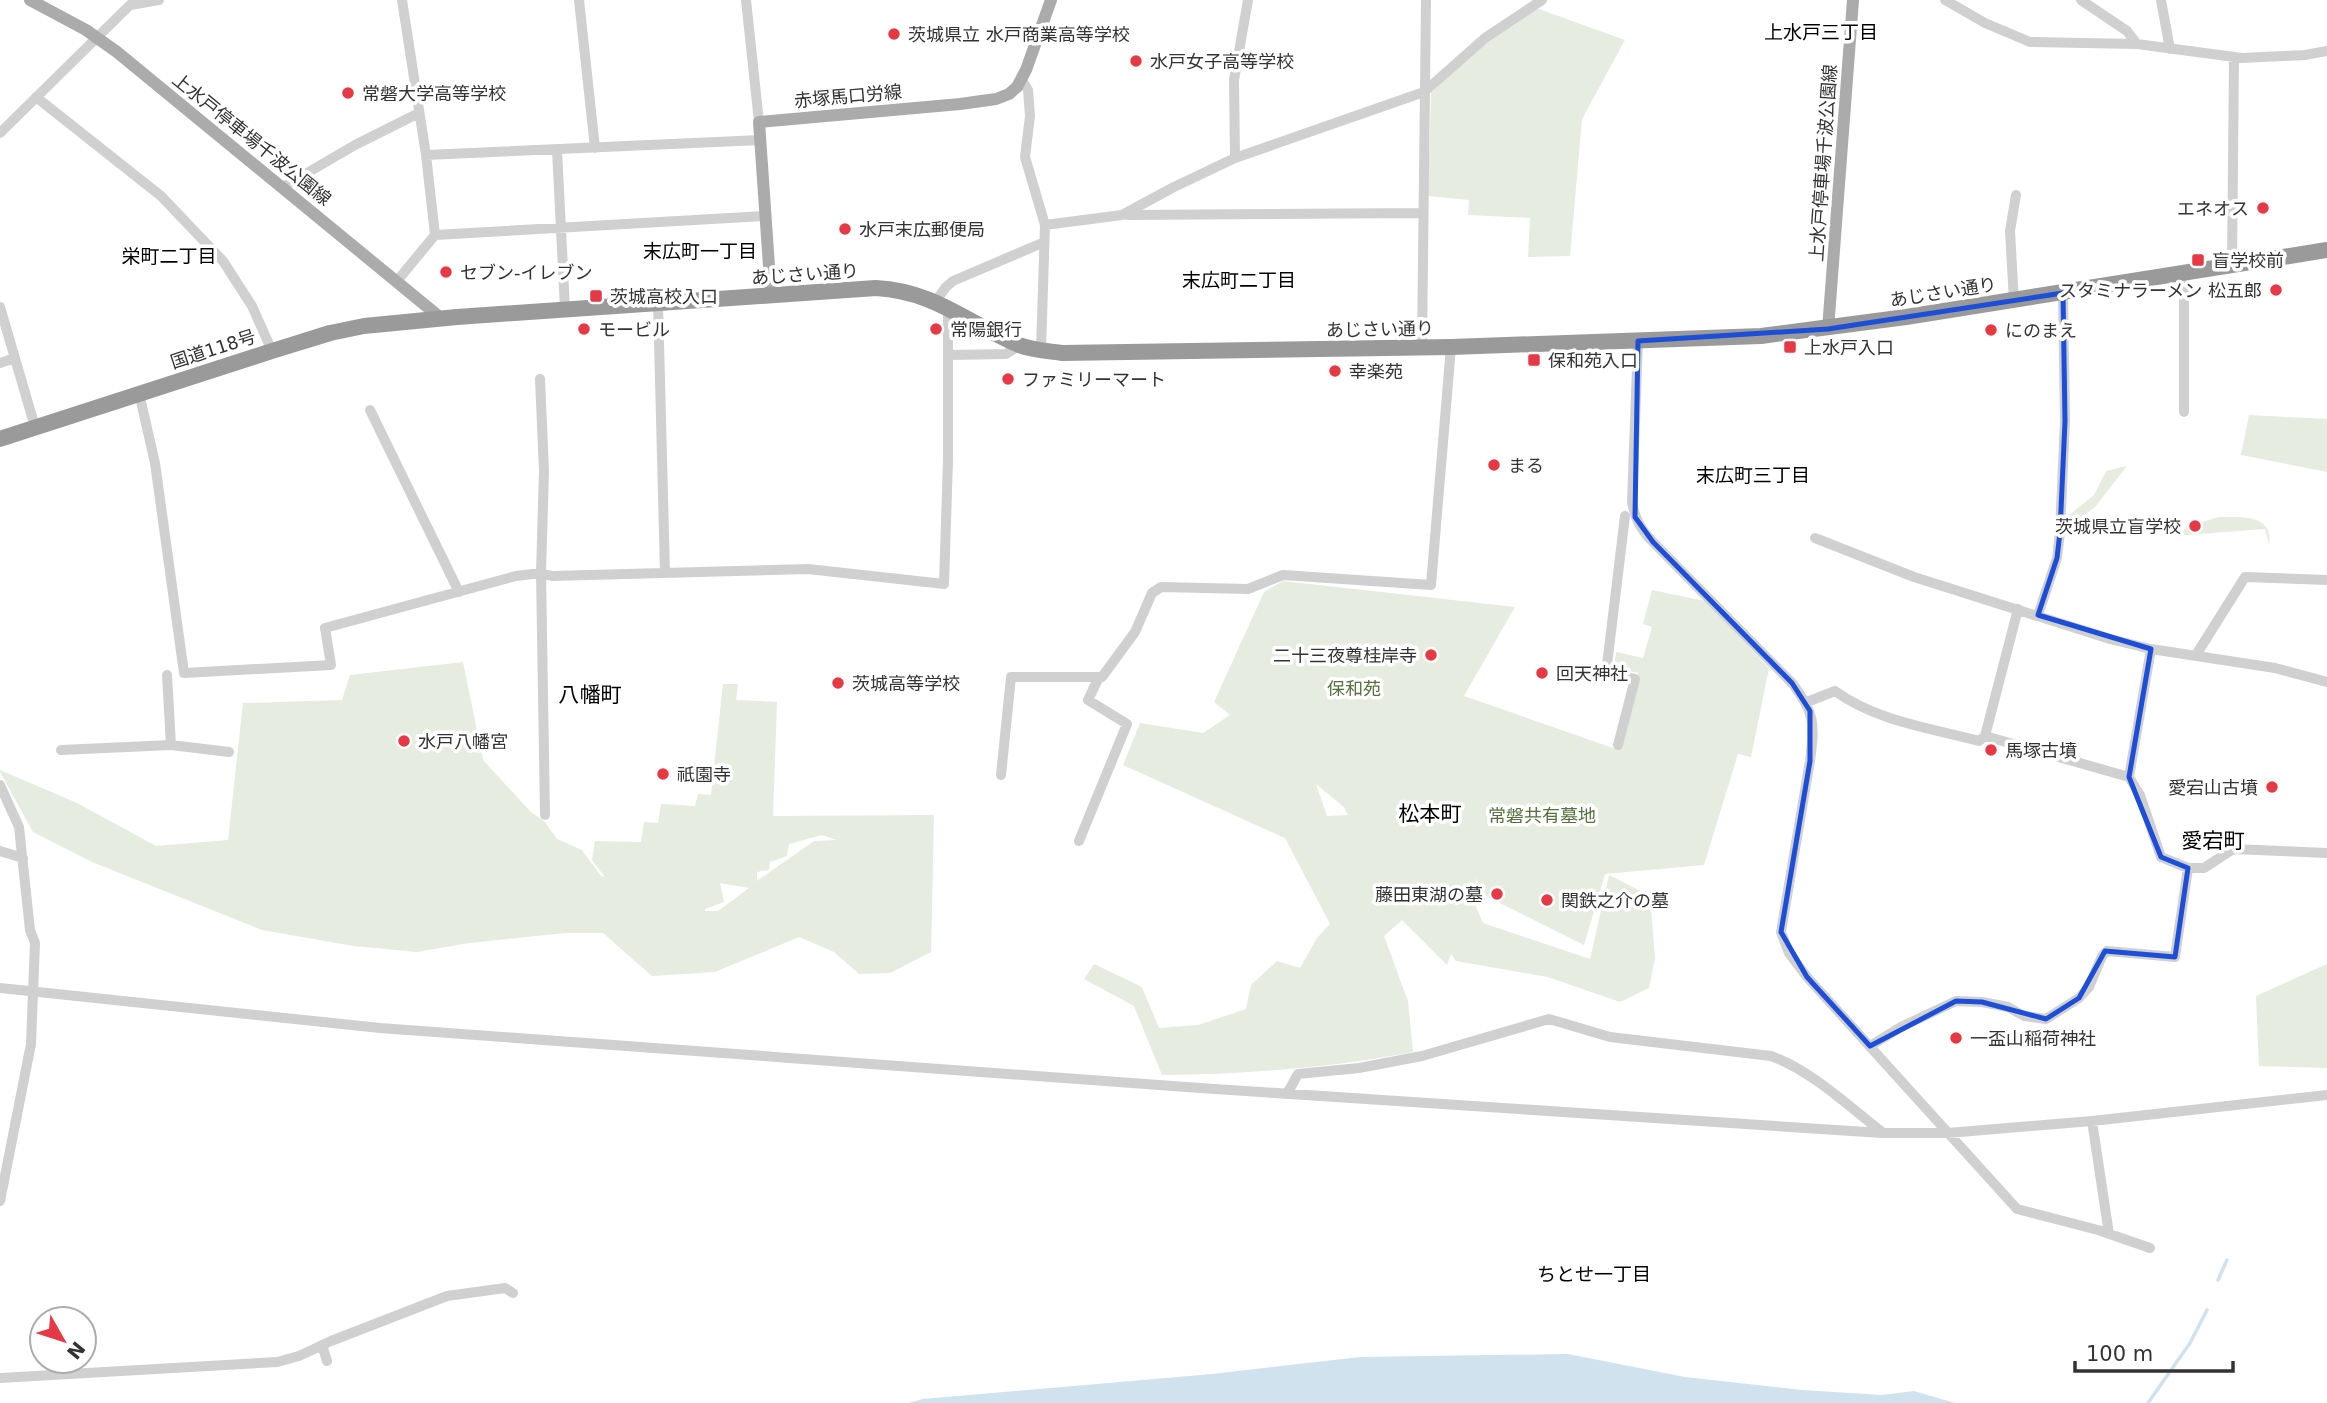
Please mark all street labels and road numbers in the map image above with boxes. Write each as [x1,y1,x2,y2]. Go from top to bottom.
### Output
street label: 上水戸停車場千波公園線 [1806,64,1840,262]
street label: 上水戸停車場千波公園線 [168,69,336,209]
street label: 赤塚馬口労線 [793,81,903,111]
street label: あじさい通り [750,260,860,288]
street label: あじさい通り [1888,273,1998,311]
street label: あじさい通り [1326,318,1434,340]
street label: 国道118号 [168,325,258,373]

